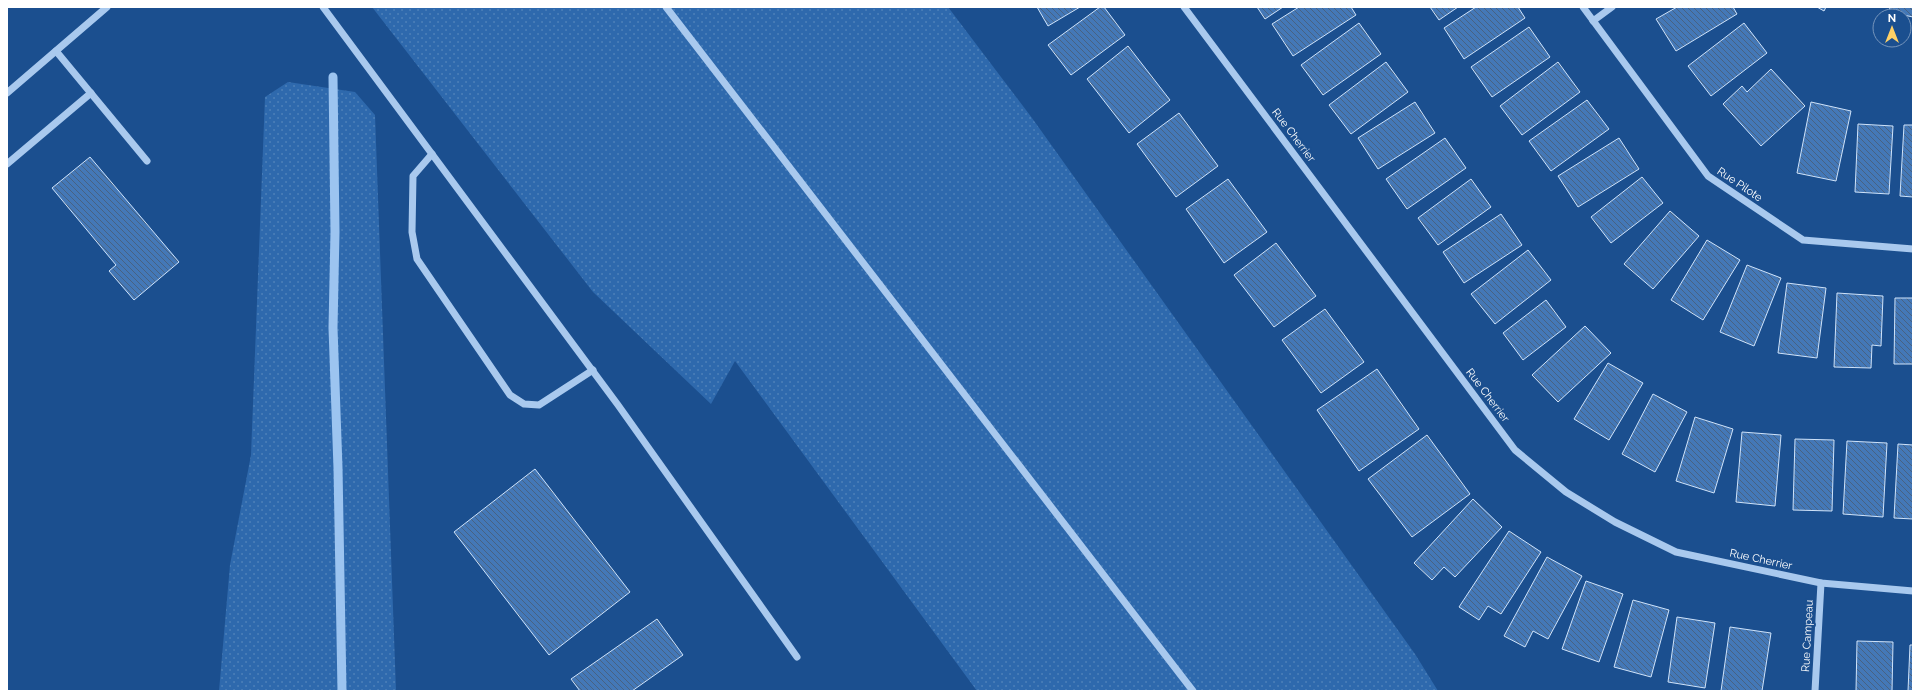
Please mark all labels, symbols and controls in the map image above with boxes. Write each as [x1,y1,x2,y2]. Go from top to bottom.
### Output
north arrow [1872,8,1912,48]
text: N [1888,12,1896,25]
street label: Rue Cherrier [1269,106,1318,165]
street label: Rue Pilote [1715,165,1765,205]
street label: Rue Cherrier [1463,366,1512,425]
street label: Rue Cherrier [1728,547,1794,573]
street label: Rue Campeau [1799,600,1816,672]

